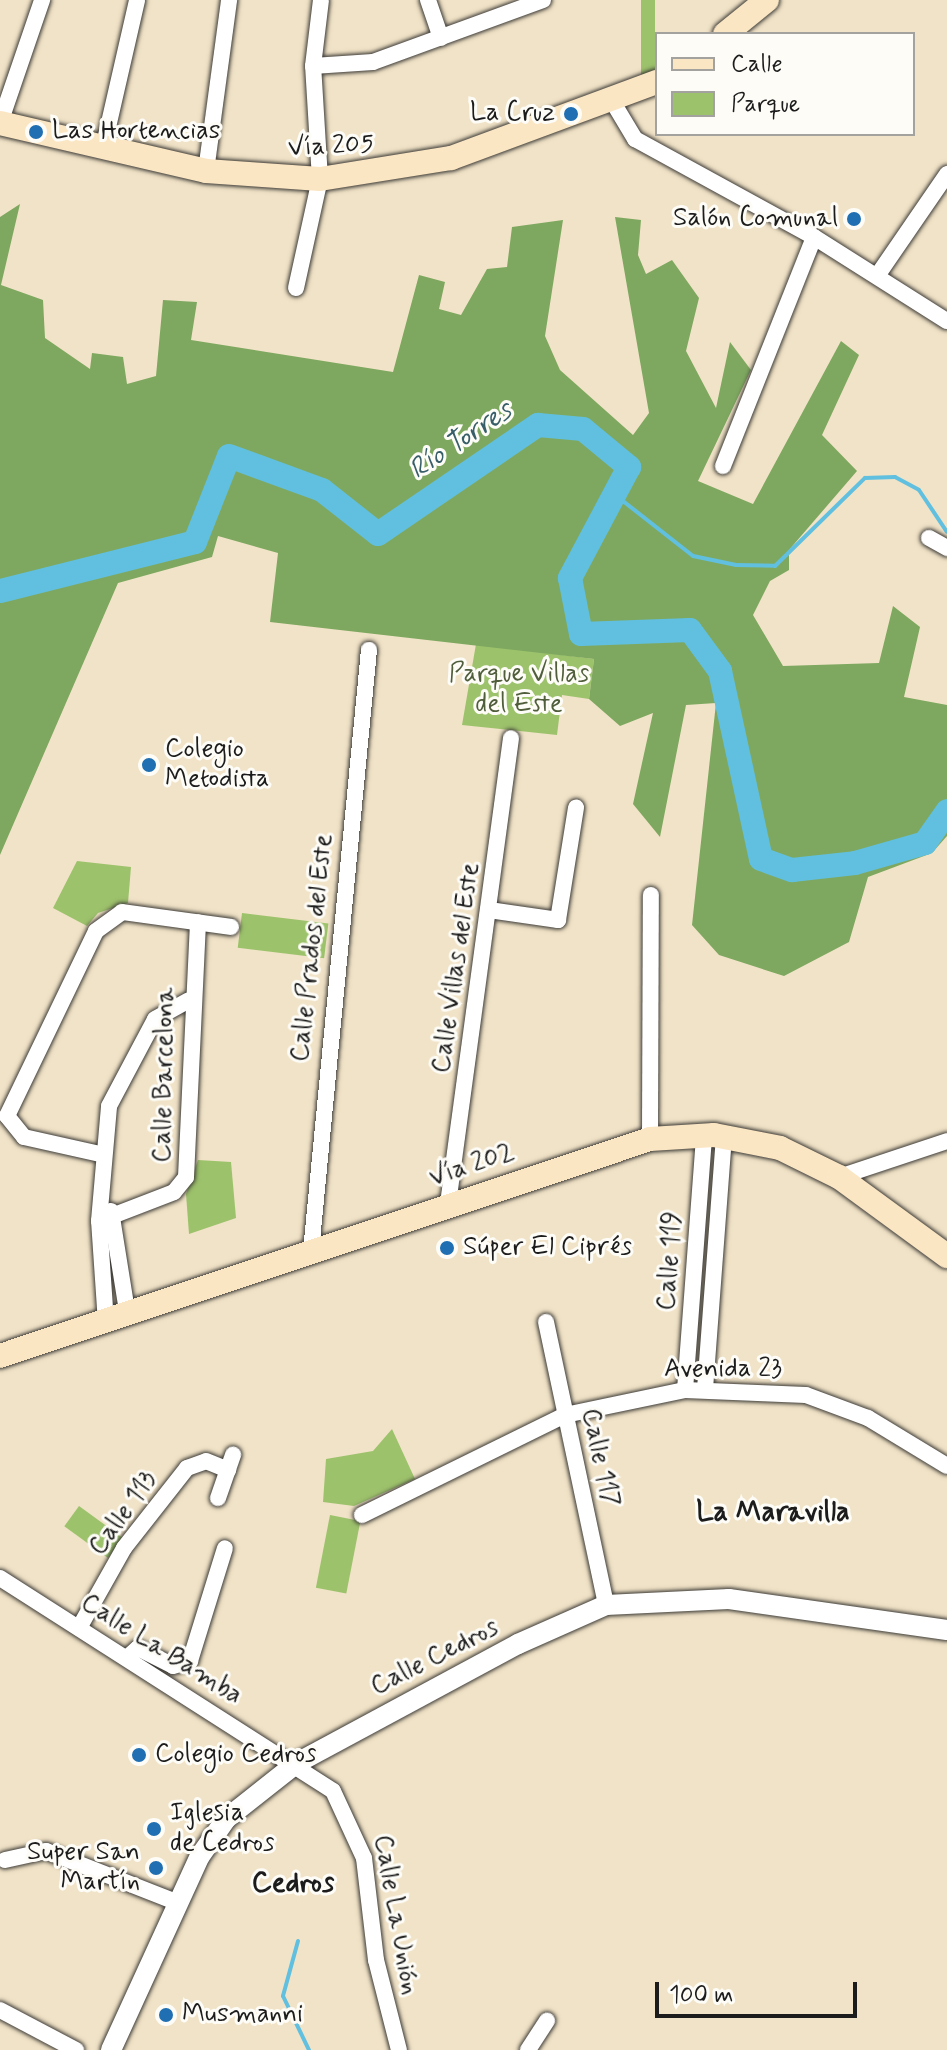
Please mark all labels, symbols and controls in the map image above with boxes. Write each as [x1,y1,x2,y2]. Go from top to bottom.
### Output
legend [655,32,915,136]
text: Calle [731,49,783,80]
text: Parque [731,89,800,120]
place label: La Cruz [464,98,555,130]
marker: La Cruz [562,105,580,123]
place label: Las Hortencias [52,116,219,148]
marker: Las Hortencias [27,123,45,141]
street label: Vía 205 [287,129,375,165]
place label: Salón Comunal [667,203,838,235]
marker: Salón Comunal [845,210,863,228]
water label: Río Torres [402,394,520,488]
park label: Parque Villas del Este [449,659,589,720]
place label: Colegio Metodista [165,734,269,796]
marker: Colegio Metodista [140,756,158,774]
street label: Calle Prados del Este [286,832,340,1064]
street label: Calle Villas del Este [427,861,487,1075]
street label: Calle Barcelona [148,990,182,1160]
street label: Vía 202 [426,1137,518,1195]
street label: Calle 119 [652,1210,690,1312]
place label: Súper El Ciprés [463,1232,630,1264]
marker: Súper El Ciprés [438,1239,456,1257]
street label: Avenida 23 [664,1354,782,1386]
street label: Calle 117 [573,1406,625,1510]
street label: Calle 113 [83,1466,165,1562]
district label: La Maravilla [699,1496,847,1530]
street label: Calle La Bamba [76,1589,246,1711]
street label: Calle Cedros [366,1612,504,1704]
place label: Colegio Cedros [155,1739,317,1771]
marker: Colegio Cedros [130,1746,148,1764]
place label: Iglesia de Cedros [170,1798,278,1860]
marker: Iglesia de Cedros [145,1820,163,1838]
street label: Calle La Unión [366,1834,424,1996]
place label: Super San Martín [29,1837,140,1898]
marker: Super San Martín [147,1859,165,1877]
district label: Cedros [252,1867,334,1901]
scale bar [659,1966,861,2016]
text: 100 m [669,1980,733,2011]
place label: Musmanni [182,1999,303,2031]
marker: Musmanni [157,2006,175,2024]

